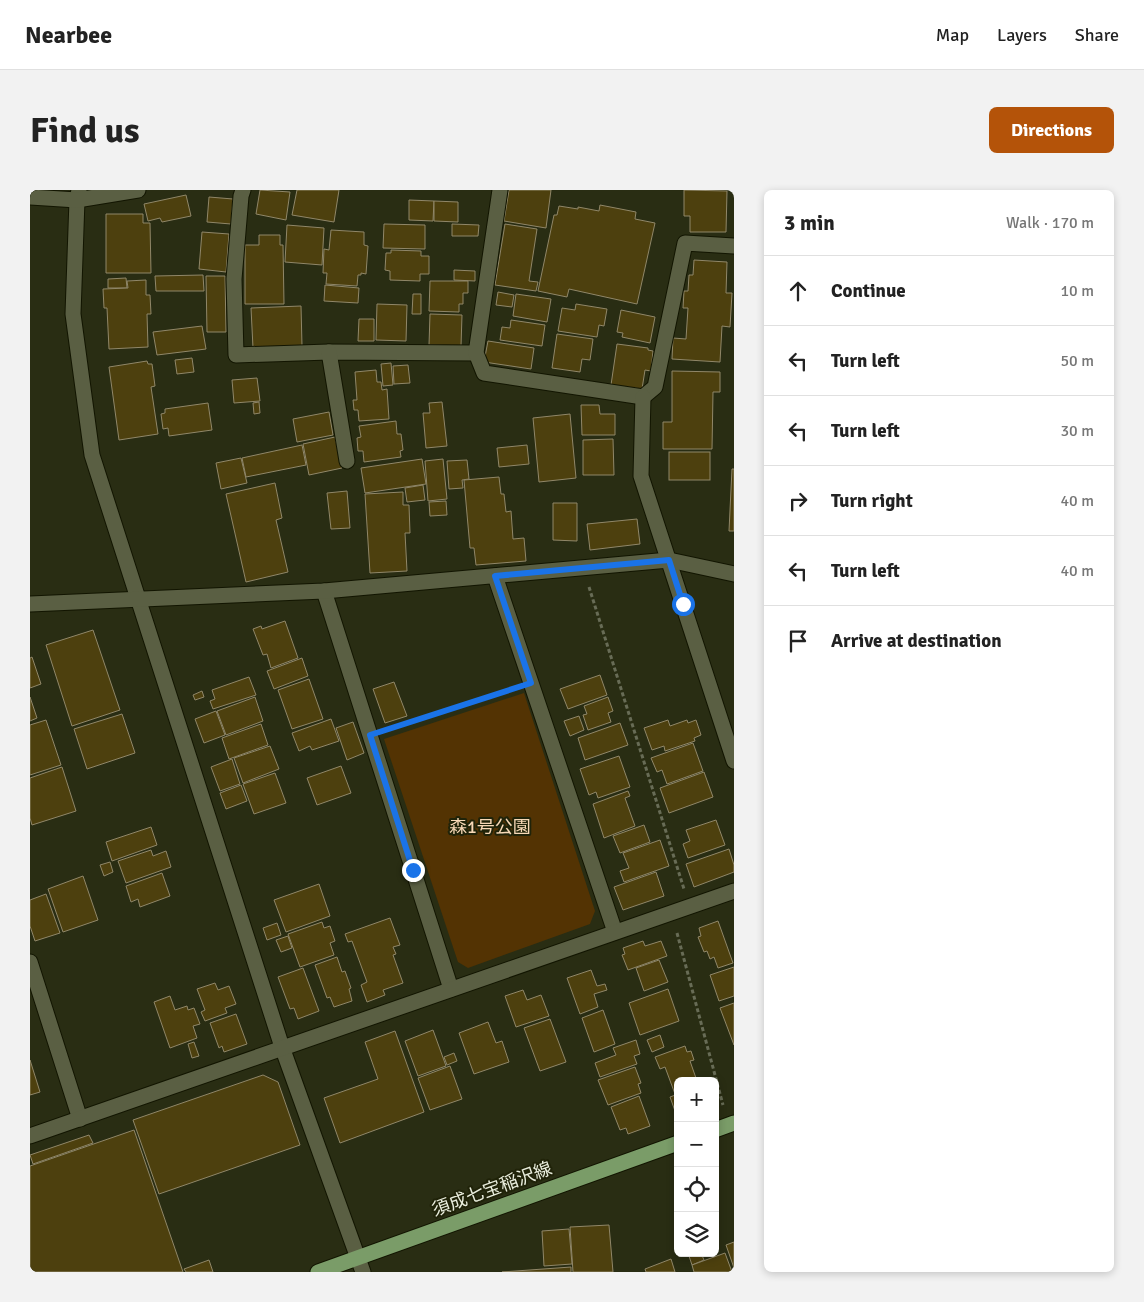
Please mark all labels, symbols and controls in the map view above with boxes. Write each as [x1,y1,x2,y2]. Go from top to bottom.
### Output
text: Nearbee [25,20,112,50]
text: Map [936,24,969,46]
text: Layers [997,24,1047,46]
text: Share [1075,24,1119,46]
button: Directions [989,107,1114,153]
text: Find us [30,109,140,152]
text: 3 min [784,210,835,236]
text: Walk · 170 m [1006,213,1094,233]
icon: ahead [784,277,812,305]
text: Continue [831,279,906,303]
text: 10 m [1060,281,1094,301]
icon: left [784,347,812,375]
text: Turn left [831,349,900,373]
text: 50 m [1060,351,1094,371]
icon: left [784,417,812,445]
text: Turn left [831,419,900,443]
text: 30 m [1060,421,1094,441]
icon: right [784,487,812,515]
text: Turn right [831,489,913,513]
text: 40 m [1060,491,1094,511]
icon: left [784,557,812,585]
text: Turn left [831,559,900,583]
text: 40 m [1060,561,1094,581]
route start [672,593,695,616]
icon: arrive [784,627,812,655]
text: Arrive at destination [831,629,1002,653]
park label: 森1号公園 [449,816,531,838]
route end [402,859,425,882]
map controls [674,1077,719,1257]
button: + [674,1077,719,1122]
button: − [674,1122,719,1167]
street label: 須成七宝稲沢線 [429,1157,555,1221]
button: locate [674,1167,719,1212]
button: layers [674,1212,719,1257]

